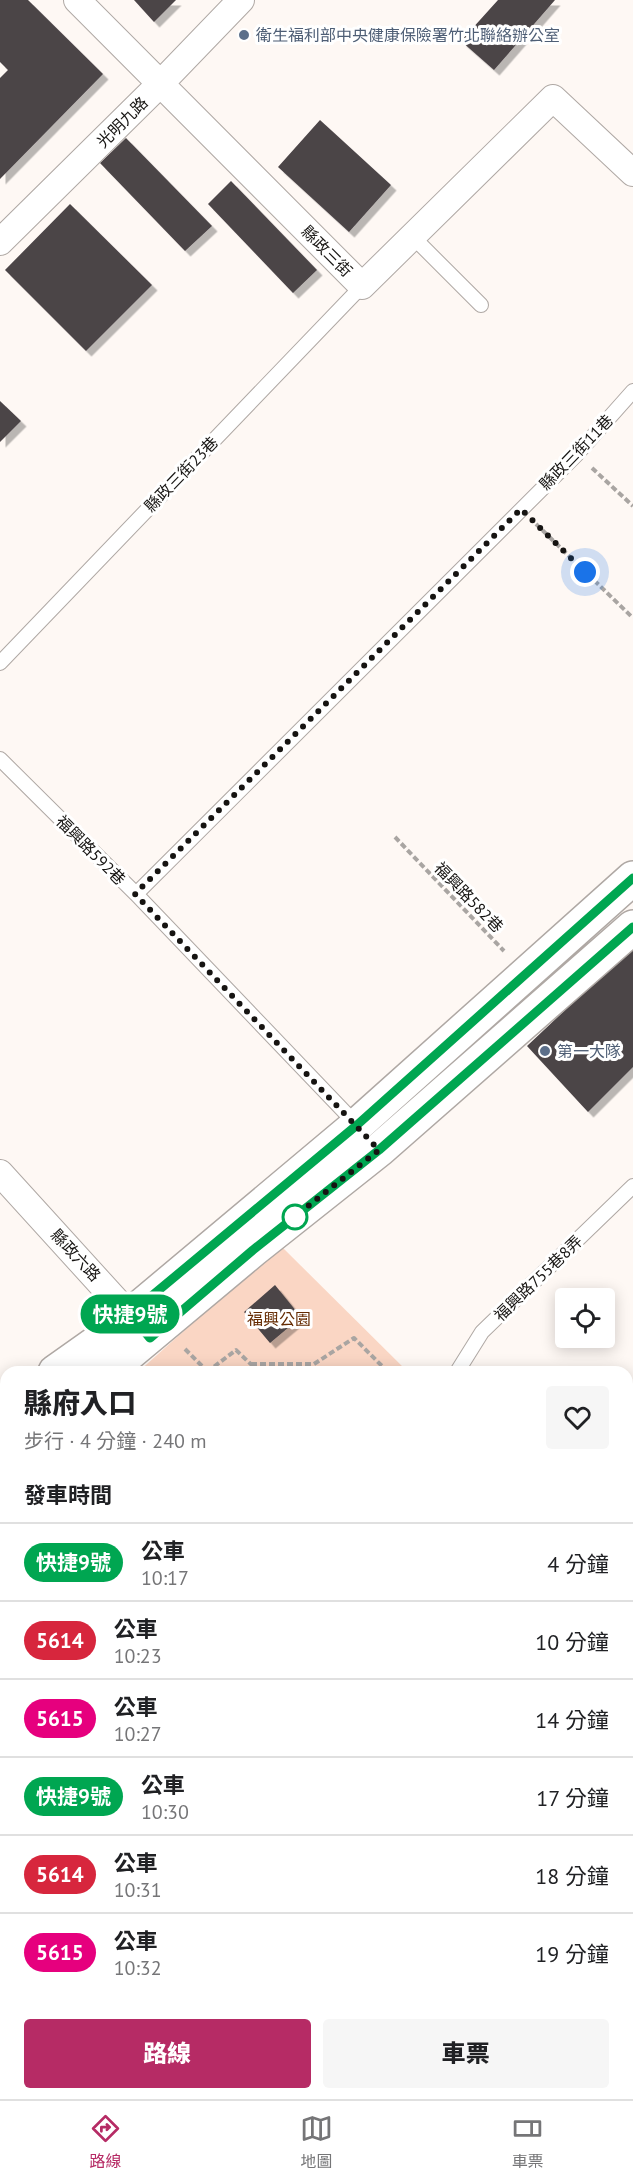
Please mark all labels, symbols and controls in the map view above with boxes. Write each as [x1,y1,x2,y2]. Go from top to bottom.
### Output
place label: 衛生福利部中央健康保險署竹北聯絡辦公室 [256,25,560,45]
marker: 衛生福利部中央健康保險署竹北聯絡辦公室 [237,28,251,42]
street label: 光明九路 [92,92,152,152]
street label: 縣政三街 [297,221,357,281]
street label: 縣政三街11巷 [535,410,617,494]
street label: 縣政三街23巷 [140,432,222,516]
your location [570,557,600,587]
street label: 福興路592巷 [52,811,130,889]
street label: 福興路582巷 [430,858,508,936]
place label: 第一大隊 [557,1041,621,1061]
marker: 第一大隊 [538,1044,552,1058]
unlabelled marker [282,1204,308,1230]
street label: 縣政六路 [47,1225,105,1285]
street label: 福興路755巷8弄 [490,1231,586,1325]
map controls [555,1288,615,1348]
button: locate [555,1288,615,1348]
line badge: 快捷9號 [88,1294,172,1334]
text: 快捷9號 [93,1301,167,1328]
park label: 福興公園 [247,1309,311,1329]
text: 縣府入口 [24,1384,136,1421]
button: heart [546,1386,609,1449]
text: 步行 · 4 分鐘 · 240 m [24,1428,207,1454]
text: 發車時間 [24,1481,112,1509]
text: 公車 [141,1537,185,1565]
text: 快捷9號 [36,1549,111,1576]
text: 4 分鐘 [547,1550,609,1578]
text: 10:17 [141,1565,189,1591]
text: 公車 [114,1615,158,1643]
text: 5614 [36,1627,84,1654]
text: 10 分鐘 [535,1628,609,1656]
text: 10:23 [114,1643,162,1669]
text: 公車 [114,1693,158,1721]
text: 5615 [36,1705,84,1732]
text: 14 分鐘 [535,1706,609,1734]
text: 10:27 [114,1721,162,1747]
text: 公車 [141,1771,185,1799]
text: 快捷9號 [36,1783,111,1810]
text: 17 分鐘 [536,1784,609,1812]
text: 10:30 [141,1799,189,1825]
text: 公車 [114,1849,158,1877]
text: 5614 [36,1861,84,1888]
text: 18 分鐘 [535,1862,609,1890]
text: 10:31 [114,1877,162,1903]
text: 公車 [114,1927,158,1955]
text: 5615 [36,1939,84,1966]
text: 19 分鐘 [535,1940,609,1968]
text: 10:32 [114,1955,162,1981]
button: 路線 [24,2019,311,2088]
button: 車票 [323,2019,609,2088]
tab: 路線 [89,2112,122,2172]
tab: 地圖 [300,2112,333,2172]
tab: 車票 [511,2112,544,2172]

